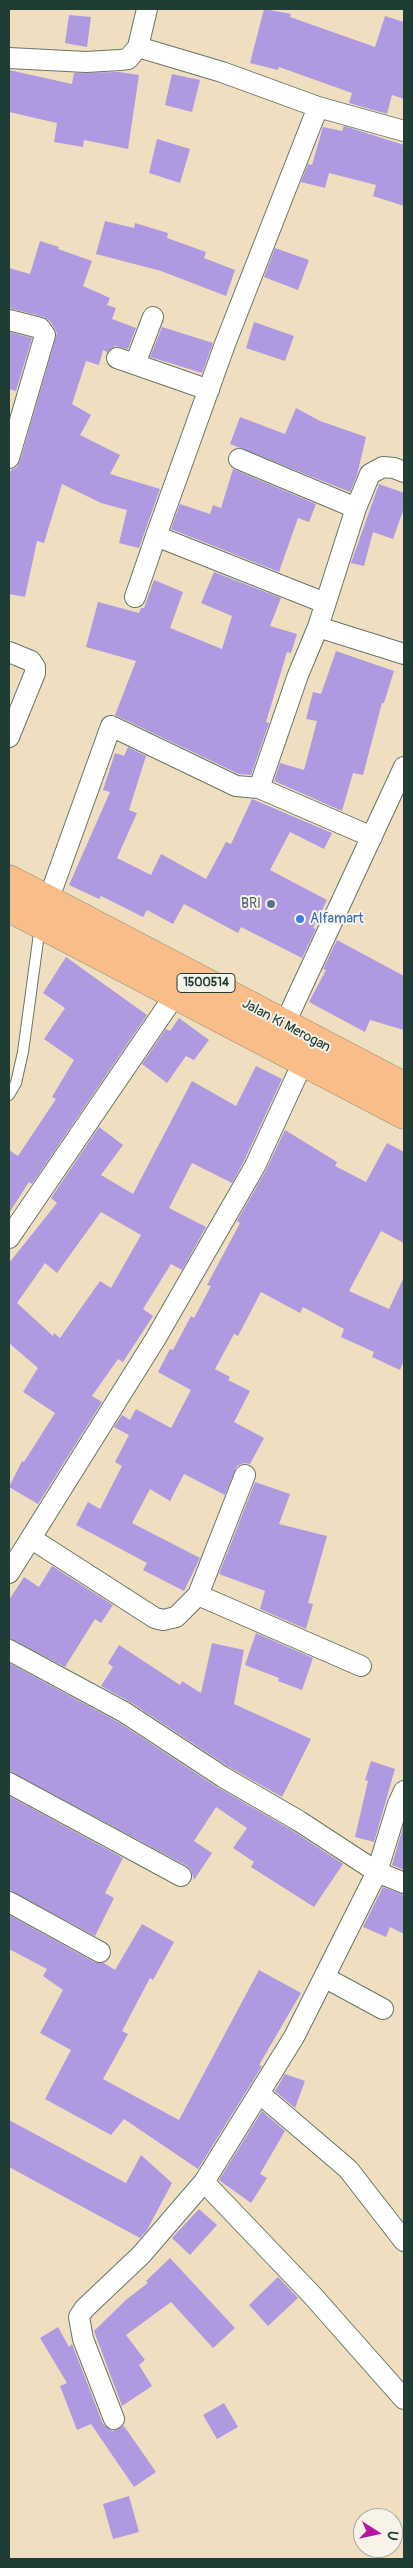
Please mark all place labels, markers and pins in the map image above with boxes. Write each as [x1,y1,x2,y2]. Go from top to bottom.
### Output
place label: BRI [241,896,261,912]
marker: BRI [265,898,277,910]
place label: Alfamart [310,911,364,927]
marker: Alfamart [294,913,306,925]

